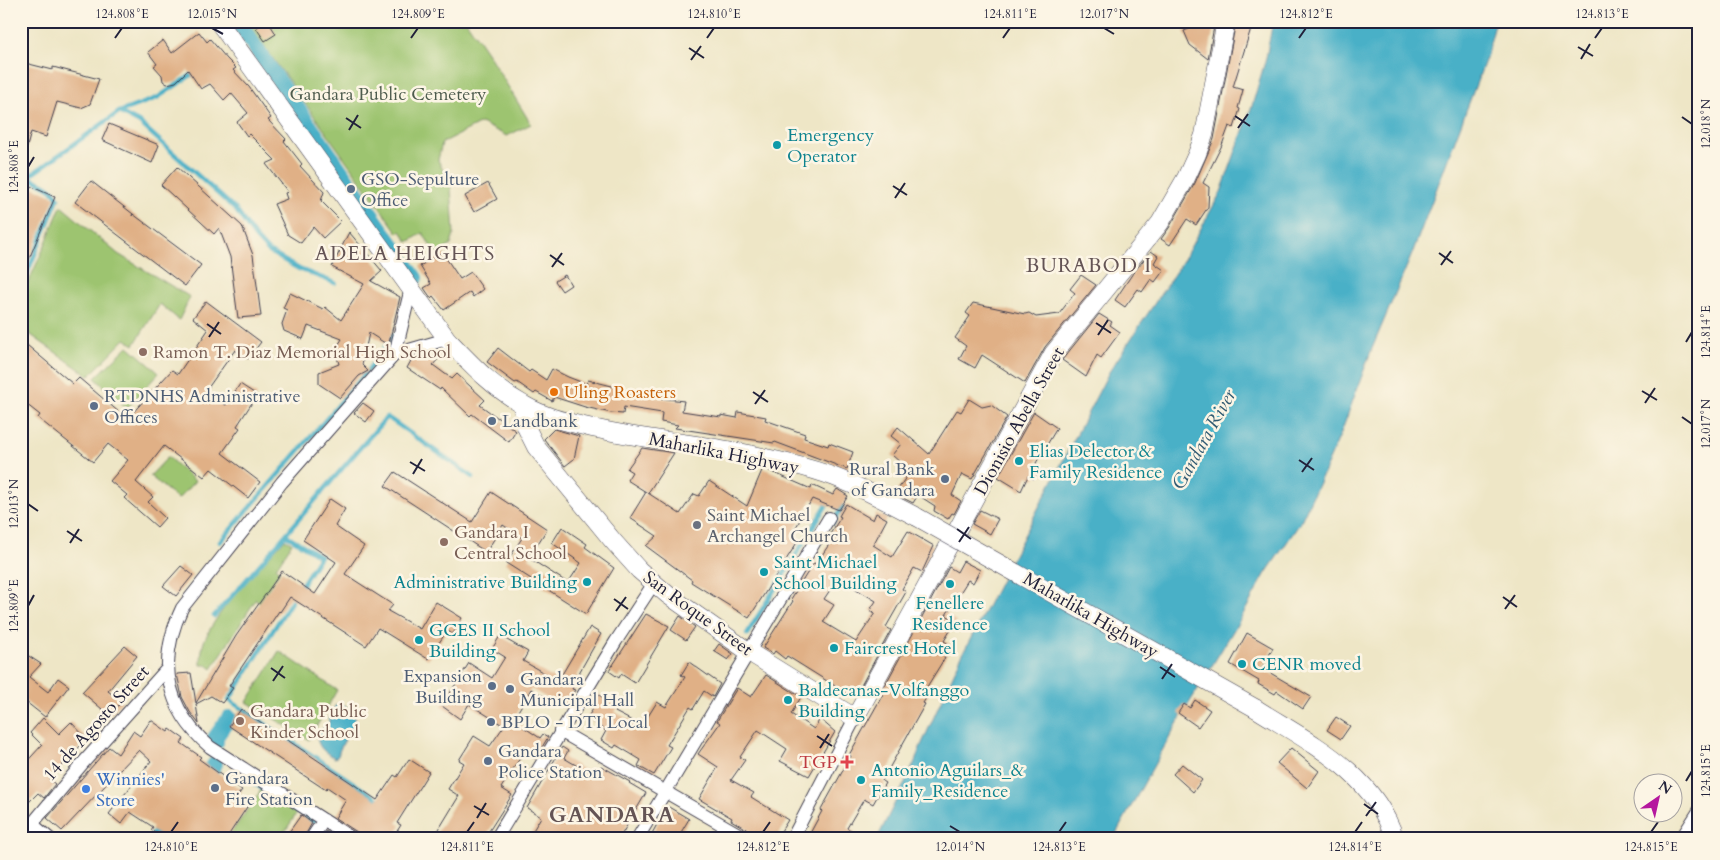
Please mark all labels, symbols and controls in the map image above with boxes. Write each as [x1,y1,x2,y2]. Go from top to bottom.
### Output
text: 124.808°E [95,6,149,22]
text: 12.015°N [187,6,238,22]
text: 124.809°E [391,6,445,22]
text: 124.810°E [687,6,741,22]
text: 124.811°E [983,6,1037,22]
text: 12.017°N [1079,6,1130,22]
text: 124.812°E [1279,6,1333,22]
text: 124.813°E [1575,6,1629,22]
park label: Gandara Public Cemetery [290,82,487,107]
text: 12.018°N [1698,98,1714,149]
place label: Emergency Operator [787,123,875,169]
marker: Emergency Operator [771,139,783,151]
text: 124.808°E [6,140,22,194]
place label: GSO-Sepulture Office [361,167,479,213]
marker: GSO-Sepulture Office [345,183,357,195]
district label: ADELA HEIGHTS [315,240,495,267]
district label: BURABOD I [1026,252,1152,279]
text: 124.814°E [1698,305,1714,359]
place label: Ramon T. Diaz Memorial High School [153,340,452,365]
street label: Dionisio Abella Street [968,342,1071,500]
marker: Ramon T. Diaz Memorial High School [137,346,149,358]
place label: Uling Roasters [564,380,676,405]
place label: RTDNHS Administrative Offices [104,384,301,430]
water label: Gandara River [1166,384,1242,494]
marker: Uling Roasters [548,386,560,398]
text: 12.017°N [1698,398,1714,449]
marker: RTDNHS Administrative Offices [88,400,100,412]
place label: Landbank [502,409,578,434]
marker: Landbank [486,415,498,427]
street label: Maharlika Highway [647,427,802,480]
place label: Elias Delector & Family Residence [1029,439,1162,485]
marker: Elias Delector & Family Residence [1013,455,1025,467]
place label: Rural Bank of Gandara [849,457,935,503]
marker: Rural Bank of Gandara [939,473,951,485]
text: 12.013°N [6,478,22,529]
place label: Saint Michael Archangel Church [707,503,848,549]
marker: Saint Michael Archangel Church [691,519,703,531]
place label: Gandara I Central School [454,520,567,566]
marker: Gandara I Central School [438,536,450,548]
place label: Saint Michael School Building [774,550,898,596]
street label: San Roque Street [638,565,758,662]
marker: Saint Michael School Building [758,566,770,578]
street label: Maharlika Highway [1018,566,1164,665]
place label: Administrative Building [393,570,578,595]
marker: Administrative Building [581,576,593,588]
marker: Fenellere Residence [944,578,956,590]
text: 124.809°E [6,579,22,633]
place label: Fenellere Residence [912,591,988,637]
place label: GCES II School Building [429,618,551,664]
marker: GCES II School Building [413,634,425,646]
place label: Faircrest Hotel [844,636,957,661]
marker: Faircrest Hotel [828,642,840,654]
place label: CENR moved [1252,652,1362,677]
marker: CENR moved [1236,658,1248,670]
street label: 14 de Agosto Street [38,660,155,787]
place label: Expansion Building [403,664,483,710]
place label: Gandara Municipal Hall [520,667,635,713]
place label: Baldecanas-Volfanggo Building [798,678,970,724]
marker: Expansion Building [486,680,498,692]
marker: Gandara Municipal Hall [504,683,516,695]
marker: Baldecanas-Volfanggo Building [782,694,794,706]
place label: Gandara Public Kinder School [250,699,367,745]
place label: BPLO - DTI Local [501,710,648,735]
marker: Gandara Public Kinder School [234,715,246,727]
marker: BPLO - DTI Local [485,716,497,728]
place label: Gandara Police Station [498,739,603,785]
text: 124.815°E [1698,744,1714,798]
place label: TGP [799,750,837,775]
marker: Gandara Police Station [482,755,494,767]
marker: TGP [841,756,853,768]
place label: Antonio Aguilars_& Family_Residence [871,758,1025,804]
place label: Gandara Fire Station [225,766,314,812]
place label: Winnies' Store [95,767,165,813]
north arrow [1632,772,1682,822]
marker: Antonio Aguilars_& Family_Residence [855,774,867,786]
text: N [1655,776,1675,799]
marker: Gandara Fire Station [209,782,221,794]
marker: Winnies' Store [80,783,92,795]
district label: GANDARA [549,800,675,830]
text: 124.810°E [144,839,198,855]
text: 124.811°E [440,839,494,855]
text: 124.812°E [736,839,790,855]
text: 12.014°N [935,839,986,855]
text: 124.813°E [1032,839,1086,855]
text: 124.814°E [1328,839,1382,855]
text: 124.815°E [1624,839,1678,855]

